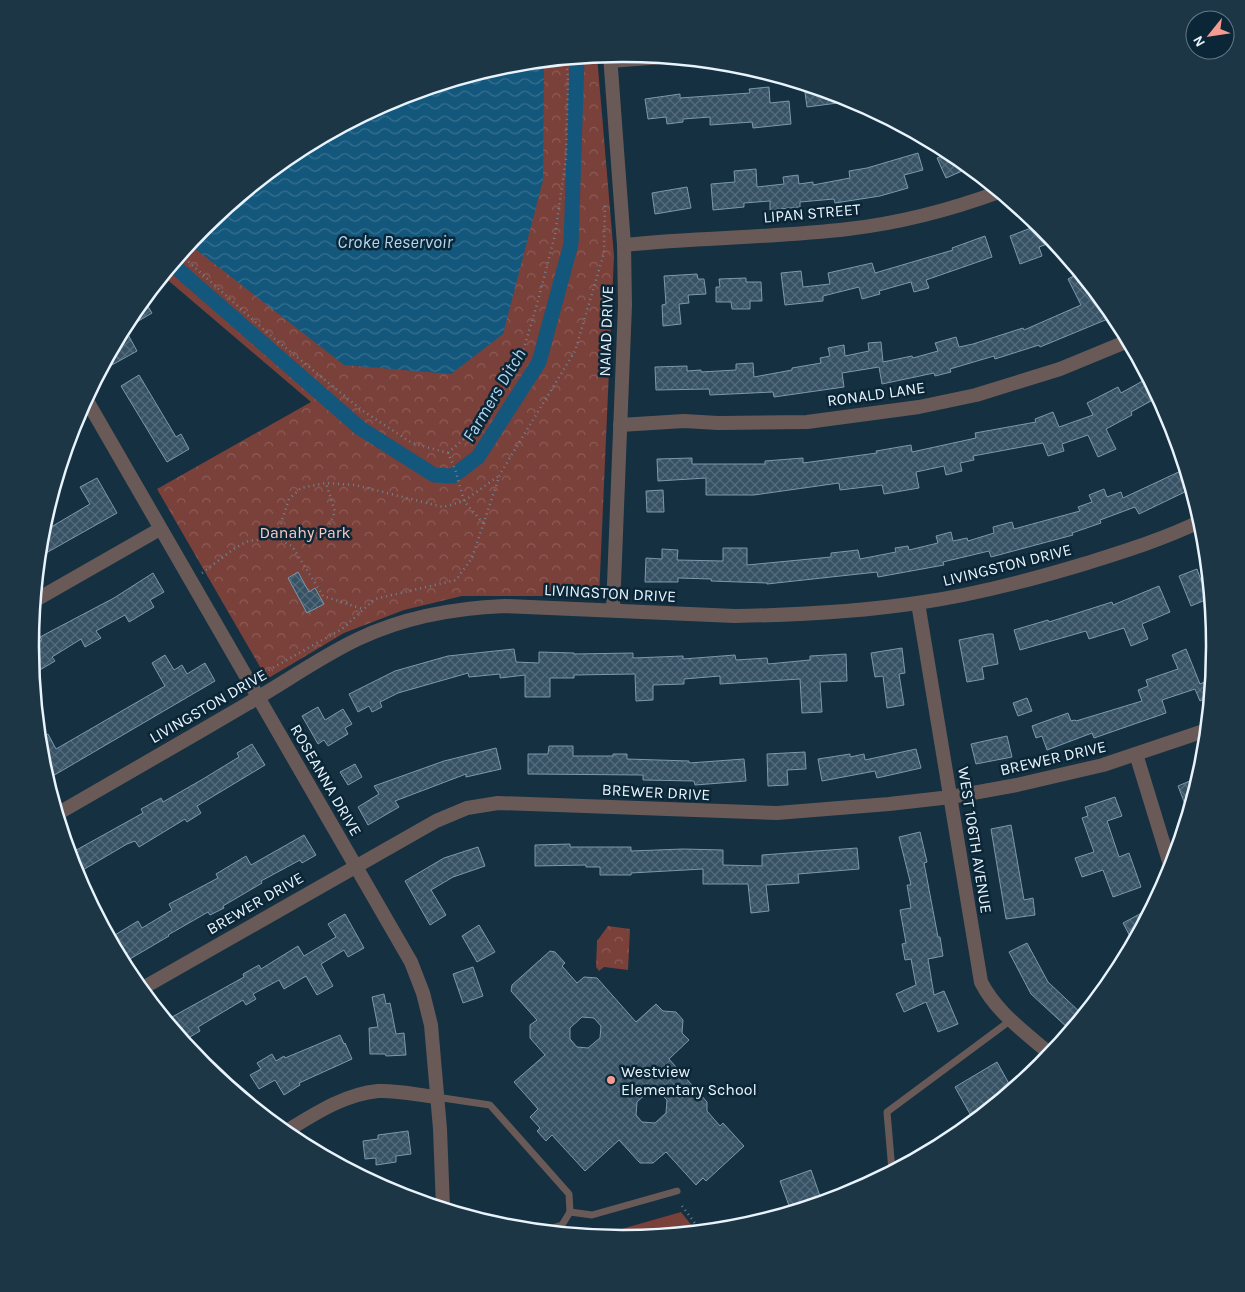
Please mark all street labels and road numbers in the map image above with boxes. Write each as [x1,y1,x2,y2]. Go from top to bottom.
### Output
street label: LIPAN STREET [763,199,861,227]
street label: NAIAD DRIVE [595,285,617,377]
street label: RONALD LANE [826,378,926,410]
street label: LIVINGSTON DRIVE [941,540,1073,590]
street label: LIVINGSTON DRIVE [543,580,677,606]
street label: LIVINGSTON DRIVE [146,665,270,747]
street label: ROSEANNA DRIVE [286,721,366,839]
street label: BREWER DRIVE [998,737,1108,779]
street label: WEST 106TH AVENUE [954,765,996,915]
street label: BREWER DRIVE [601,780,711,804]
street label: BREWER DRIVE [203,868,307,938]

